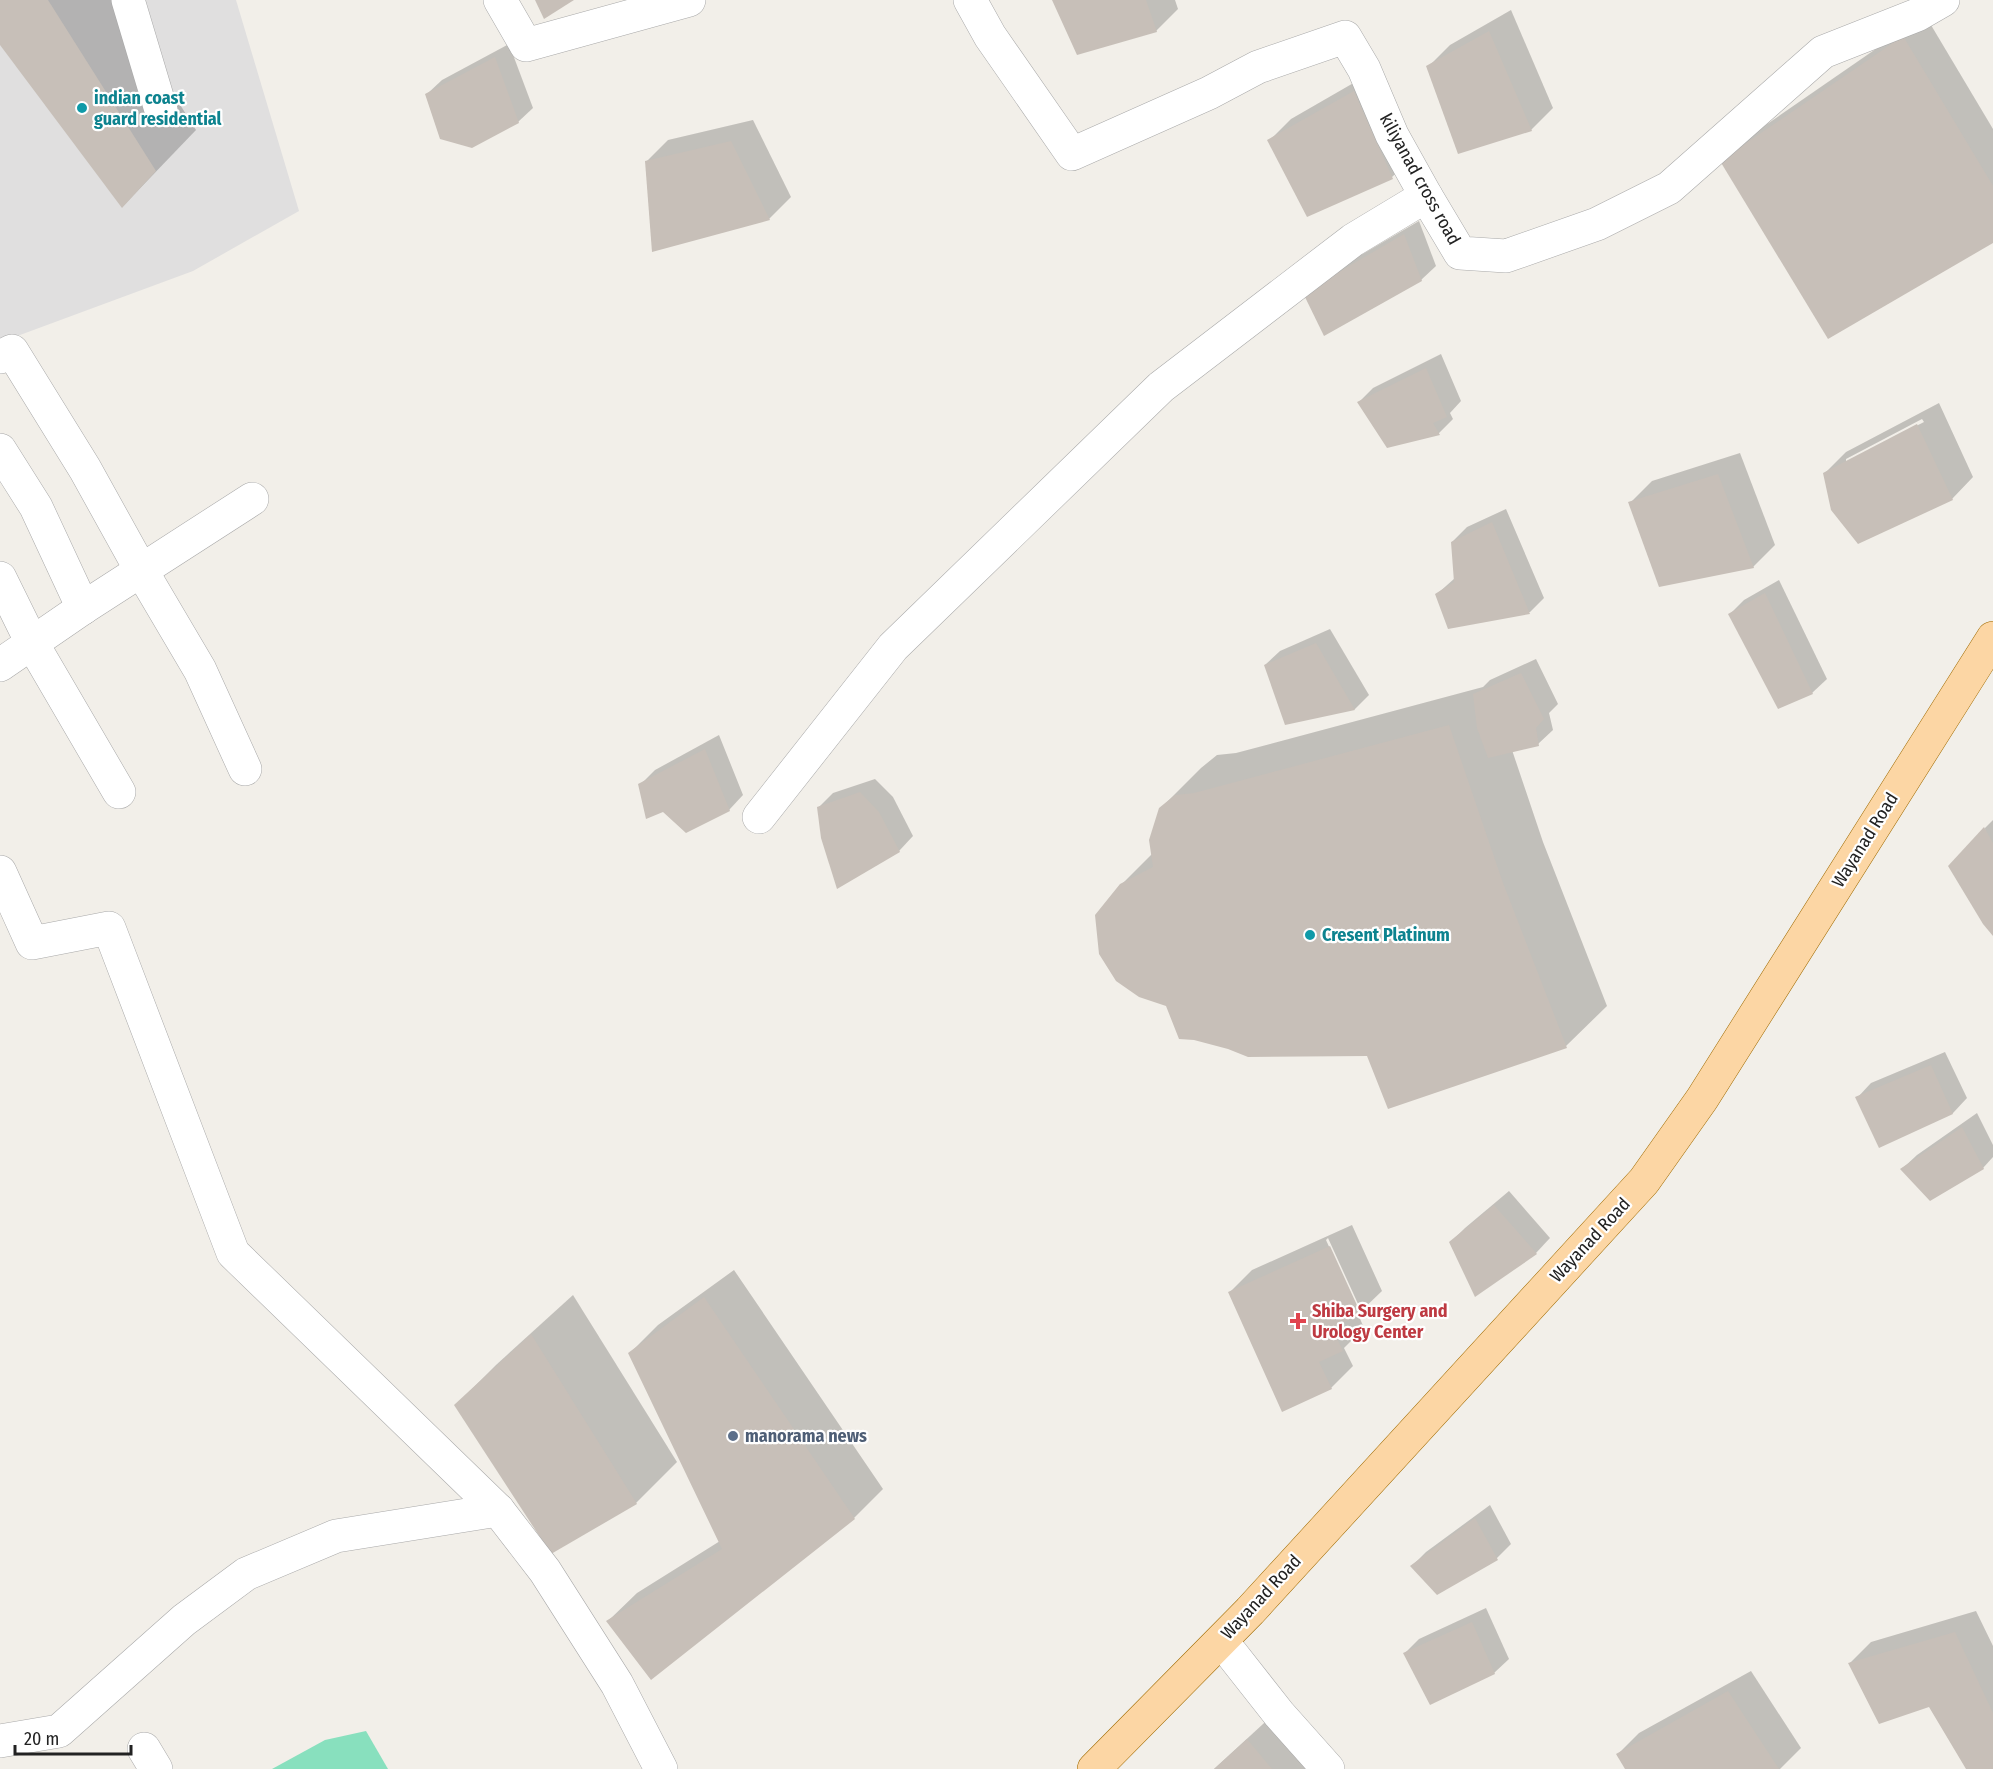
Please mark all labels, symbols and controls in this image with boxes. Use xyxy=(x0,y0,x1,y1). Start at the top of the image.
place label: indian coast guard residential xyxy=(94,87,222,130)
marker: indian coast guard residential xyxy=(75,101,89,115)
street label: kiliyanad cross road xyxy=(1375,109,1465,249)
street label: Wayanad Road xyxy=(1827,789,1903,891)
place label: Cresent Platinum xyxy=(1322,924,1450,946)
marker: Cresent Platinum xyxy=(1303,928,1317,942)
street label: Wayanad Road xyxy=(1545,1193,1635,1287)
place label: Shiba Surgery and Urology Center xyxy=(1312,1300,1448,1343)
marker: Shiba Surgery and Urology Center xyxy=(1289,1312,1307,1330)
place label: manorama news xyxy=(745,1425,867,1447)
marker: manorama news xyxy=(726,1429,740,1443)
street label: Wayanad Road xyxy=(1216,1550,1306,1644)
scale bar xyxy=(15,1718,130,1756)
text: 20 m xyxy=(24,1728,59,1750)

